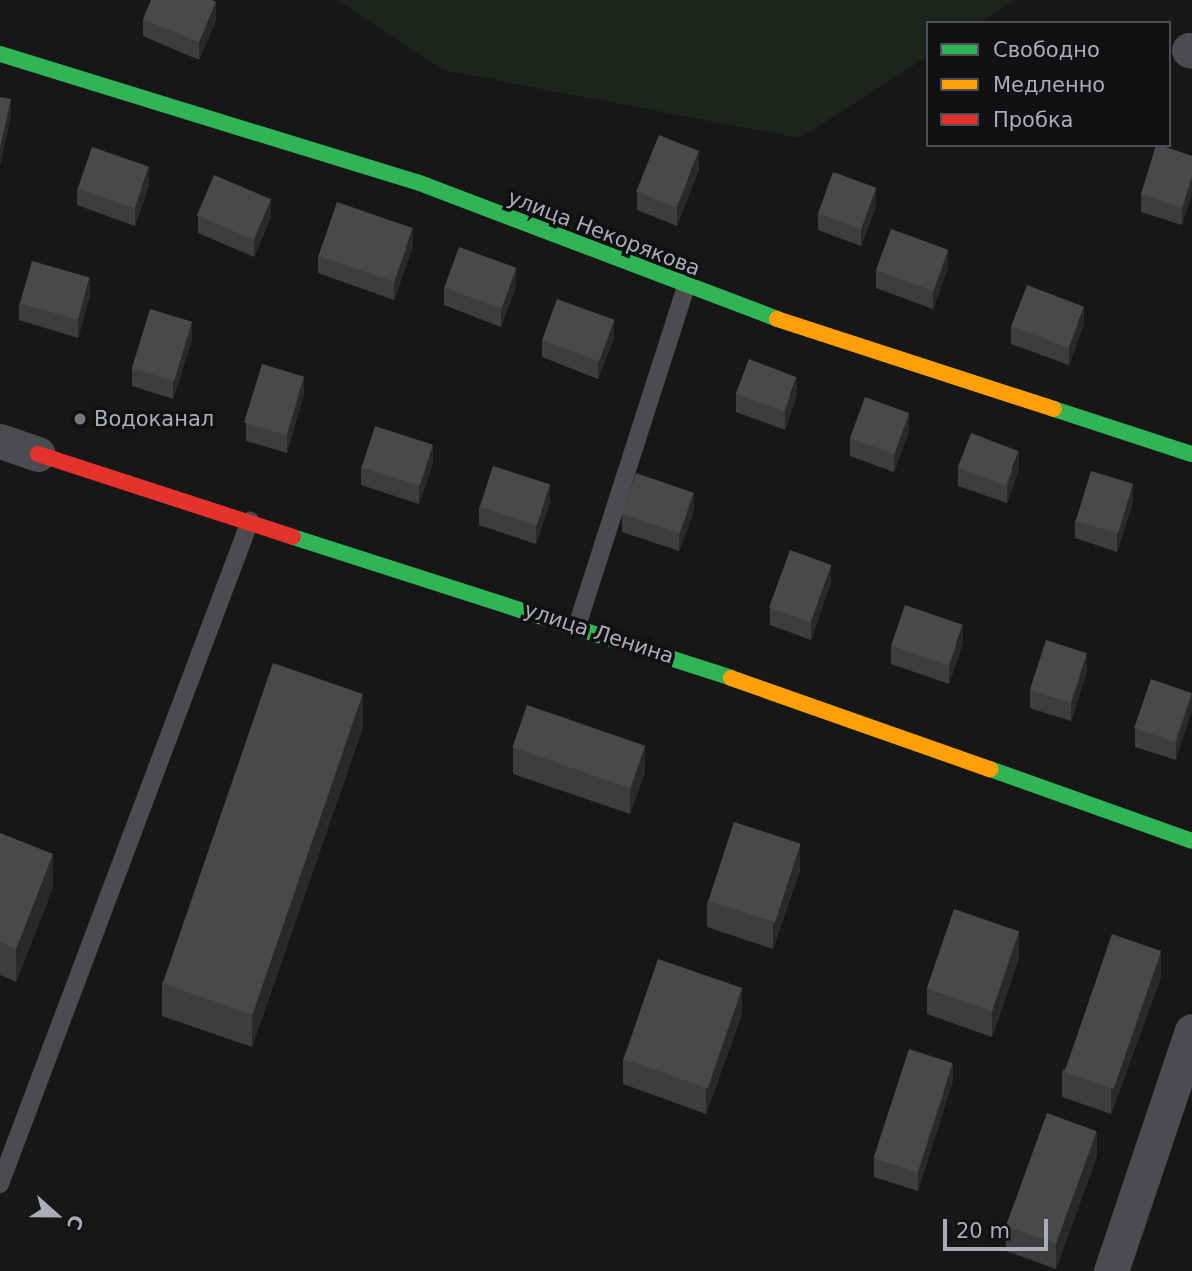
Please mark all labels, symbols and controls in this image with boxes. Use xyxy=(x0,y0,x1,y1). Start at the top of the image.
legend xyxy=(926,21,1171,147)
text: Свободно xyxy=(993,38,1100,62)
text: Медленно xyxy=(993,73,1105,97)
text: Пробка xyxy=(993,108,1073,132)
street label: улица Некорякова xyxy=(504,185,704,281)
place label: Водоканал xyxy=(94,406,214,432)
marker: Водоканал xyxy=(72,411,88,427)
street label: улица Ленина xyxy=(521,597,677,669)
north arrow xyxy=(21,1180,91,1250)
scale bar xyxy=(947,1204,1052,1248)
text: С xyxy=(63,1212,88,1233)
text: 20 m xyxy=(956,1219,1010,1243)

